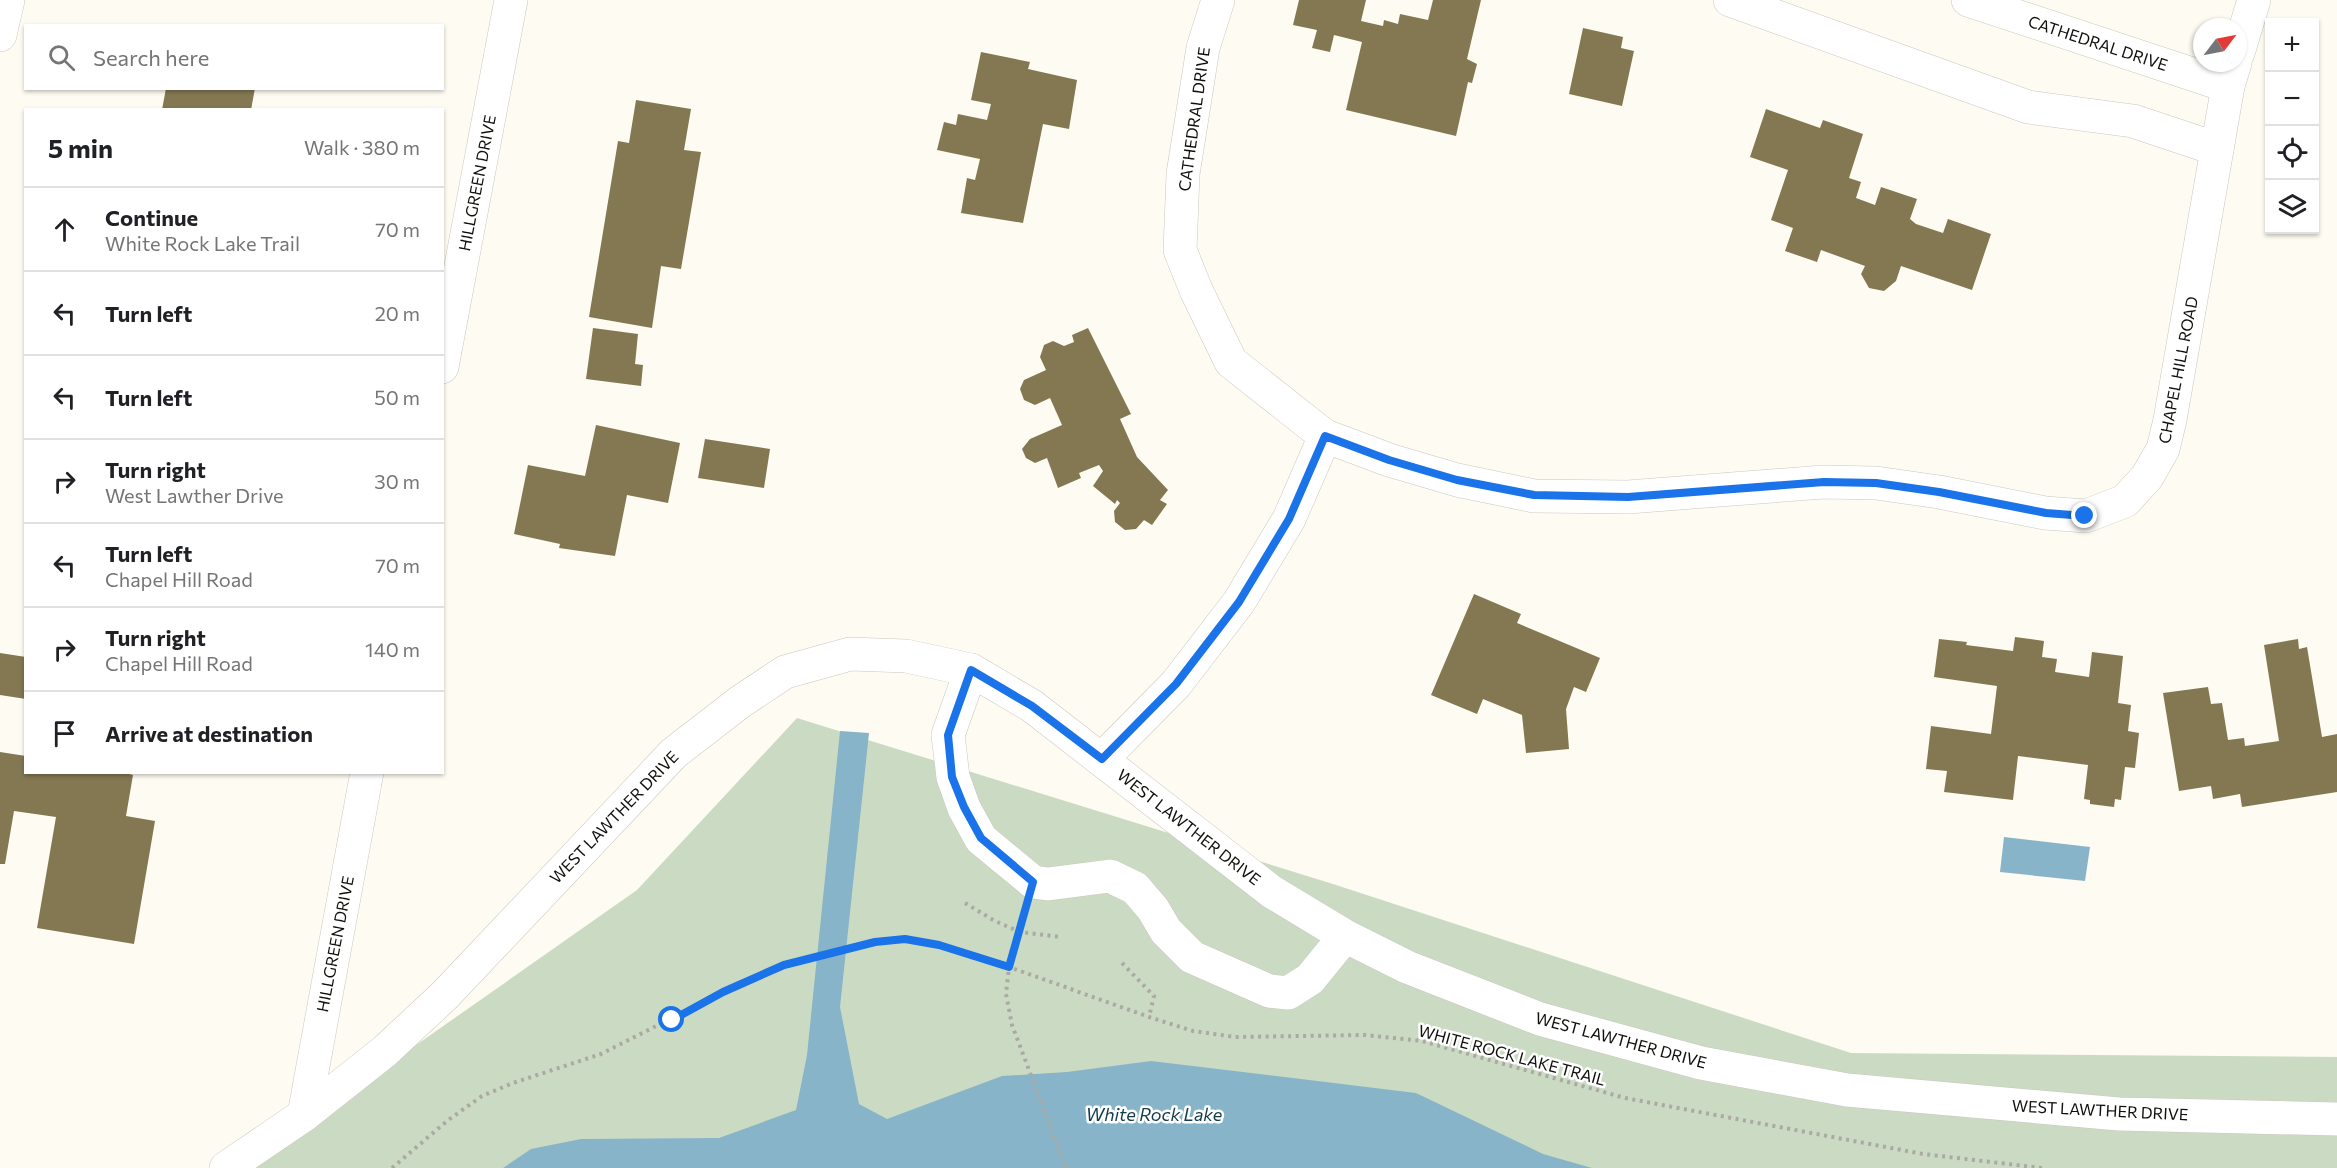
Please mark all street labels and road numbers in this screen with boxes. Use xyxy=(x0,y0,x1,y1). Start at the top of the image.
street label: CATHEDRAL DRIVE xyxy=(2026,11,2170,74)
street label: CATHEDRAL DRIVE xyxy=(1174,46,1213,192)
street label: HILLGREEN DRIVE xyxy=(454,113,499,253)
street label: CHAPEL HILL ROAD xyxy=(2154,295,2201,445)
street label: WEST LAWTHER DRIVE xyxy=(545,747,682,887)
street label: WEST LAWTHER DRIVE xyxy=(1114,765,1265,888)
street label: HILLGREEN DRIVE xyxy=(312,874,357,1014)
street label: WEST LAWTHER DRIVE xyxy=(1533,1007,1709,1072)
street label: WHITE ROCK LAKE TRAIL xyxy=(1416,1020,1608,1089)
street label: WEST LAWTHER DRIVE xyxy=(2011,1095,2189,1124)

